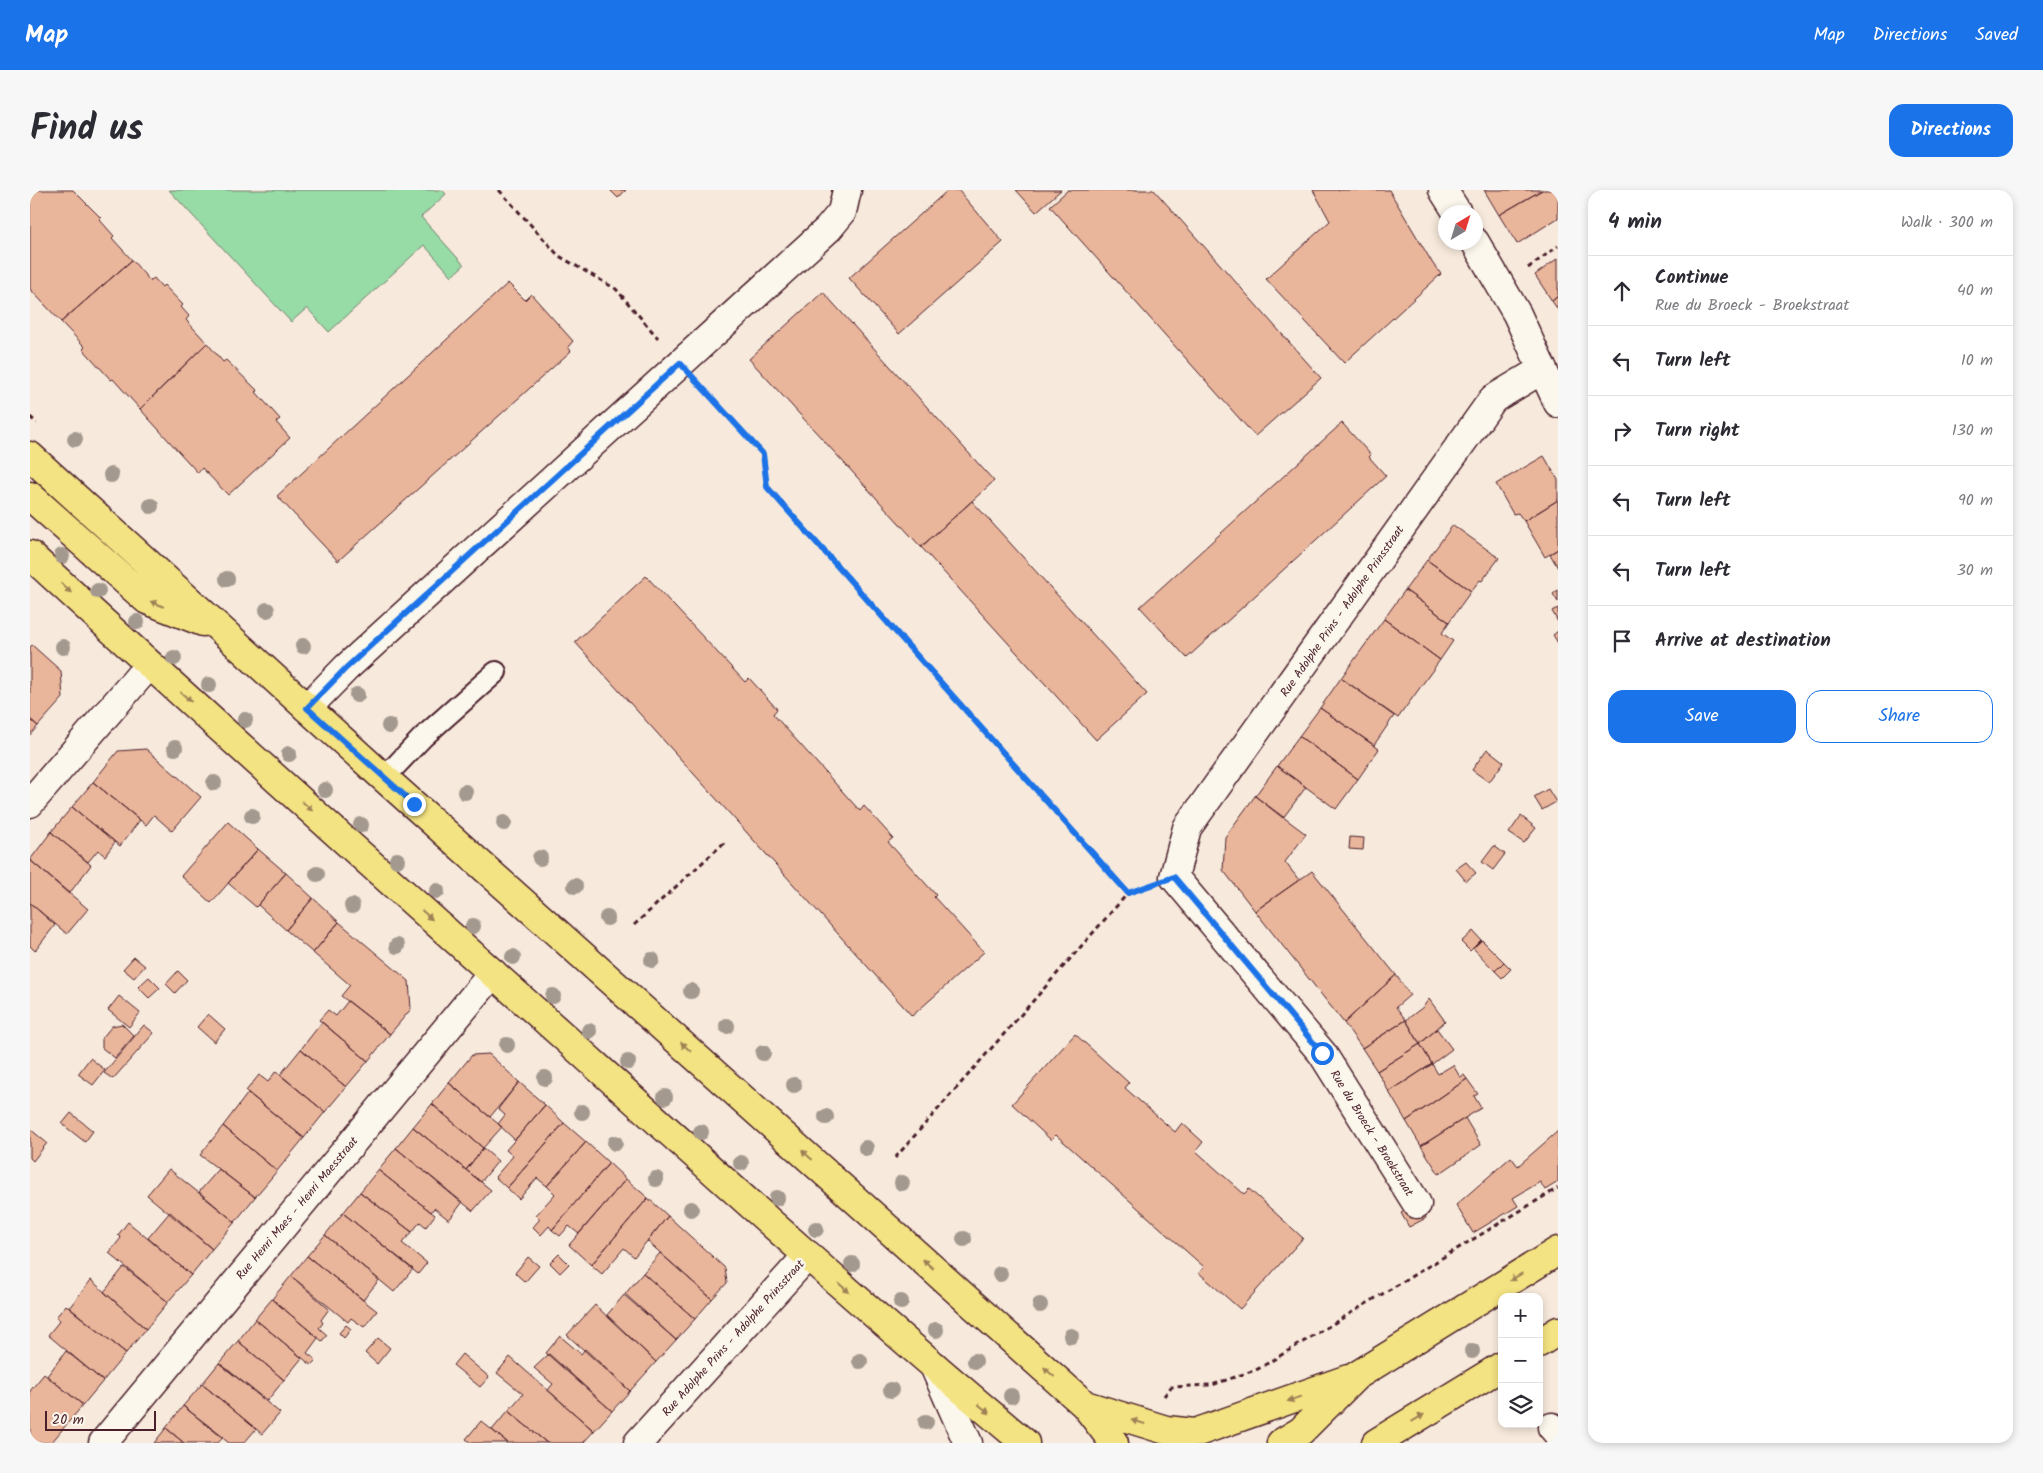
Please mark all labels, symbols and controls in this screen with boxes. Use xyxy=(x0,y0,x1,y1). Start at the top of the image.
text: Map xyxy=(25,16,68,55)
text: Map xyxy=(1813,21,1845,50)
text: Directions xyxy=(1873,21,1947,50)
text: Saved xyxy=(1975,21,2018,50)
text: Find us xyxy=(30,102,143,158)
button: Directions xyxy=(1889,104,2013,157)
north arrow xyxy=(1438,205,1483,250)
text: 4 min xyxy=(1608,206,1662,239)
text: Walk · 300 m xyxy=(1901,210,1993,235)
text: Continue xyxy=(1655,263,1728,293)
icon: ahead xyxy=(1608,277,1636,305)
text: 40 m xyxy=(1957,278,1993,303)
text: Rue du Broeck - Broekstraat xyxy=(1655,293,1849,318)
text: Turn left xyxy=(1655,346,1730,376)
icon: left xyxy=(1608,347,1636,375)
text: 10 m xyxy=(1961,348,1993,373)
text: Turn right xyxy=(1655,416,1740,446)
icon: right xyxy=(1608,417,1636,445)
text: 130 m xyxy=(1952,418,1993,443)
text: Turn left xyxy=(1655,486,1730,516)
icon: left xyxy=(1608,487,1636,515)
text: 90 m xyxy=(1958,488,1993,513)
street label: Rue Adolphe Prins - Adolphe Prinsstraat xyxy=(1276,521,1409,701)
text: Turn left xyxy=(1655,556,1730,586)
icon: left xyxy=(1608,557,1636,585)
text: 30 m xyxy=(1957,558,1993,583)
one-way arrow xyxy=(59,582,71,594)
one-way arrow xyxy=(149,600,164,608)
text: Arrive at destination xyxy=(1655,626,1831,656)
icon: arrive xyxy=(1608,627,1636,655)
button: Save xyxy=(1608,690,1796,743)
button: Share xyxy=(1806,690,1993,743)
one-way arrow xyxy=(179,692,192,703)
route end xyxy=(403,793,426,816)
one-way arrow xyxy=(300,800,312,812)
one-way arrow xyxy=(421,909,434,920)
one-way arrow xyxy=(680,1041,692,1053)
route start xyxy=(1311,1042,1334,1065)
street label: Rue du Broeck - Broekstraat xyxy=(1325,1066,1418,1200)
street label: Rue Henri Maes - Henri Maesstraat xyxy=(232,1132,363,1284)
one-way arrow xyxy=(801,1149,813,1161)
street label: Rue Adolphe Prins - Adolphe Prinsstraat xyxy=(658,1255,809,1421)
one-way arrow xyxy=(921,1258,934,1269)
one-way arrow xyxy=(1510,1272,1523,1281)
one-way arrow xyxy=(838,1282,851,1293)
map controls xyxy=(1498,1293,1543,1428)
button: + xyxy=(1498,1293,1543,1338)
button: − xyxy=(1498,1338,1543,1383)
one-way arrow xyxy=(1043,1366,1055,1378)
button: layers xyxy=(1498,1383,1543,1428)
one-way arrow xyxy=(1286,1395,1301,1403)
one-way arrow xyxy=(978,1403,990,1415)
scale bar xyxy=(45,1408,156,1431)
text: 20 m xyxy=(52,1409,84,1431)
one-way arrow xyxy=(1411,1413,1425,1422)
one-way arrow xyxy=(1131,1418,1146,1426)

